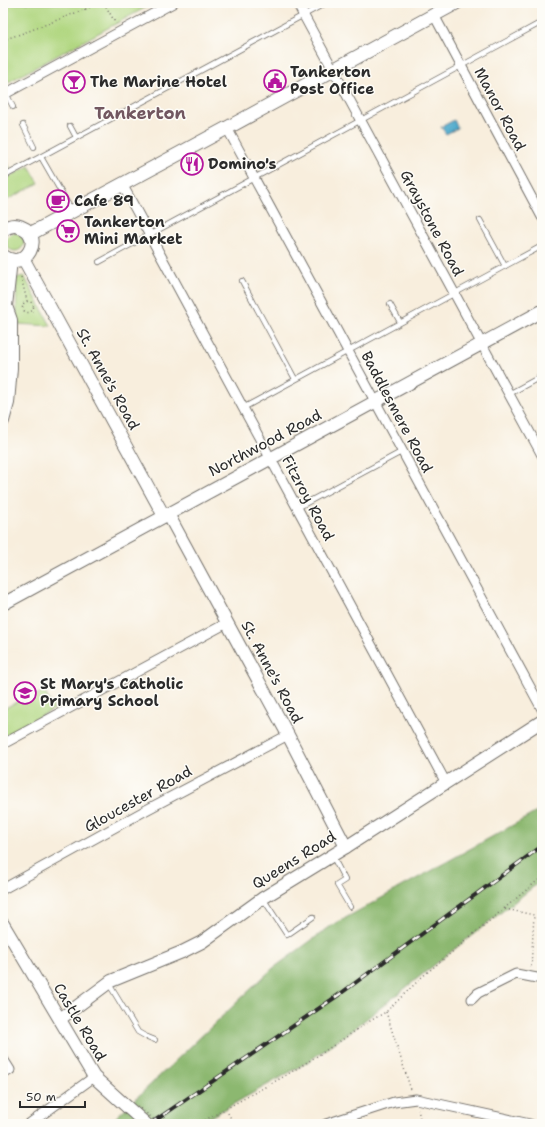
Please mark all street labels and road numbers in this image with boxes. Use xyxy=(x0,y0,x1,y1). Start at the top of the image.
street label: Manor Road xyxy=(470,64,531,155)
street label: Graystone Road xyxy=(396,166,469,280)
street label: St. Anne's Road xyxy=(72,325,144,434)
street label: Baddlesmere Road xyxy=(356,348,438,477)
street label: Northwood Road xyxy=(205,404,326,481)
street label: Fitzroy Road xyxy=(277,452,339,545)
street label: St. Anne's Road xyxy=(237,617,308,727)
street label: Gloucester Road xyxy=(81,761,196,837)
street label: Queens Road xyxy=(248,826,340,894)
street label: Castle Road xyxy=(49,979,111,1065)

